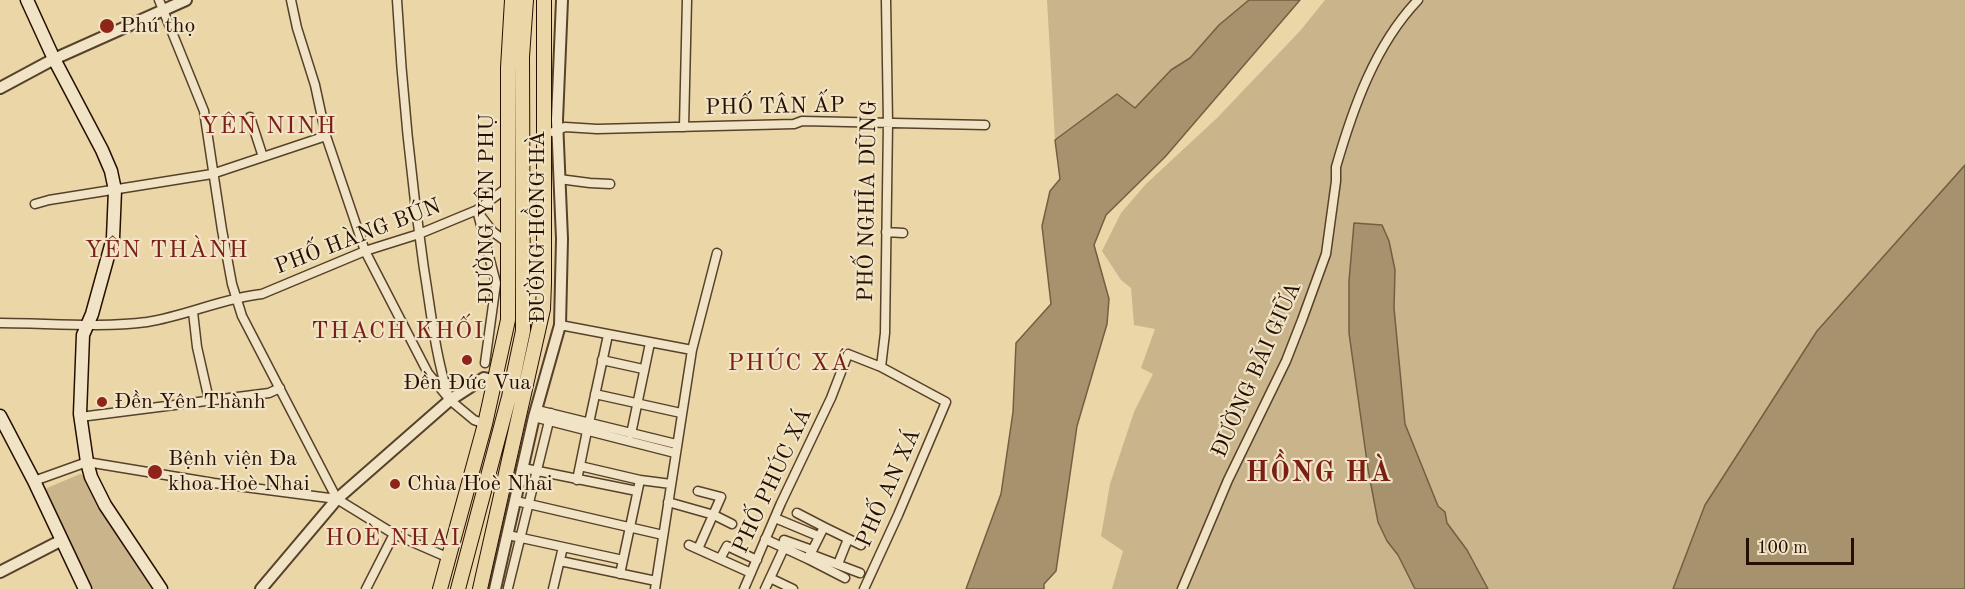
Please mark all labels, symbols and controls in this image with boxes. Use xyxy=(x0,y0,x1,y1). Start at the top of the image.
place label: Phú thọ xyxy=(120,13,195,39)
marker: Phú thọ xyxy=(98,17,116,35)
street label: PHỐ TÂN ẤP xyxy=(705,93,845,121)
street label: PHỐ NGHĨA DŨNG xyxy=(853,100,883,302)
district label: YÊN NINH xyxy=(201,113,337,141)
street label: ĐƯỜNG YÊN PHỤ xyxy=(474,114,500,304)
street label: ĐƯỜNG HỒNG HÀ xyxy=(525,131,551,323)
street label: PHỐ HÀNG BÚN xyxy=(271,193,445,281)
district label: YÊN THÀNH xyxy=(85,237,249,265)
street label: ĐƯỜNG BÃI GIỮA xyxy=(1206,278,1308,462)
district label: THẠCH KHỐI xyxy=(311,318,485,346)
district label: PHÚC XÁ xyxy=(728,350,850,378)
marker: Đền Đức Vua xyxy=(460,353,474,367)
place label: Đền Đức Vua xyxy=(403,370,531,396)
place label: Đền Yên Thành xyxy=(114,389,266,415)
marker: Đền Yên Thành xyxy=(95,395,109,409)
street label: PHỐ PHÚC XÁ xyxy=(728,404,818,558)
street label: PHỐ AN XÁ xyxy=(851,425,927,551)
place label: Bệnh viện Đa khoa Hoè Nhai xyxy=(168,446,310,498)
district label: HỒNG HÀ xyxy=(1245,457,1393,491)
marker: Bệnh viện Đa khoa Hoè Nhai xyxy=(146,463,164,481)
place label: Chùa Hoè Nhai xyxy=(407,471,553,497)
marker: Chùa Hoè Nhai xyxy=(388,477,402,491)
district label: HOÈ NHAI xyxy=(325,525,461,553)
scale bar xyxy=(1749,526,1857,564)
text: 100 m xyxy=(1757,539,1808,557)

